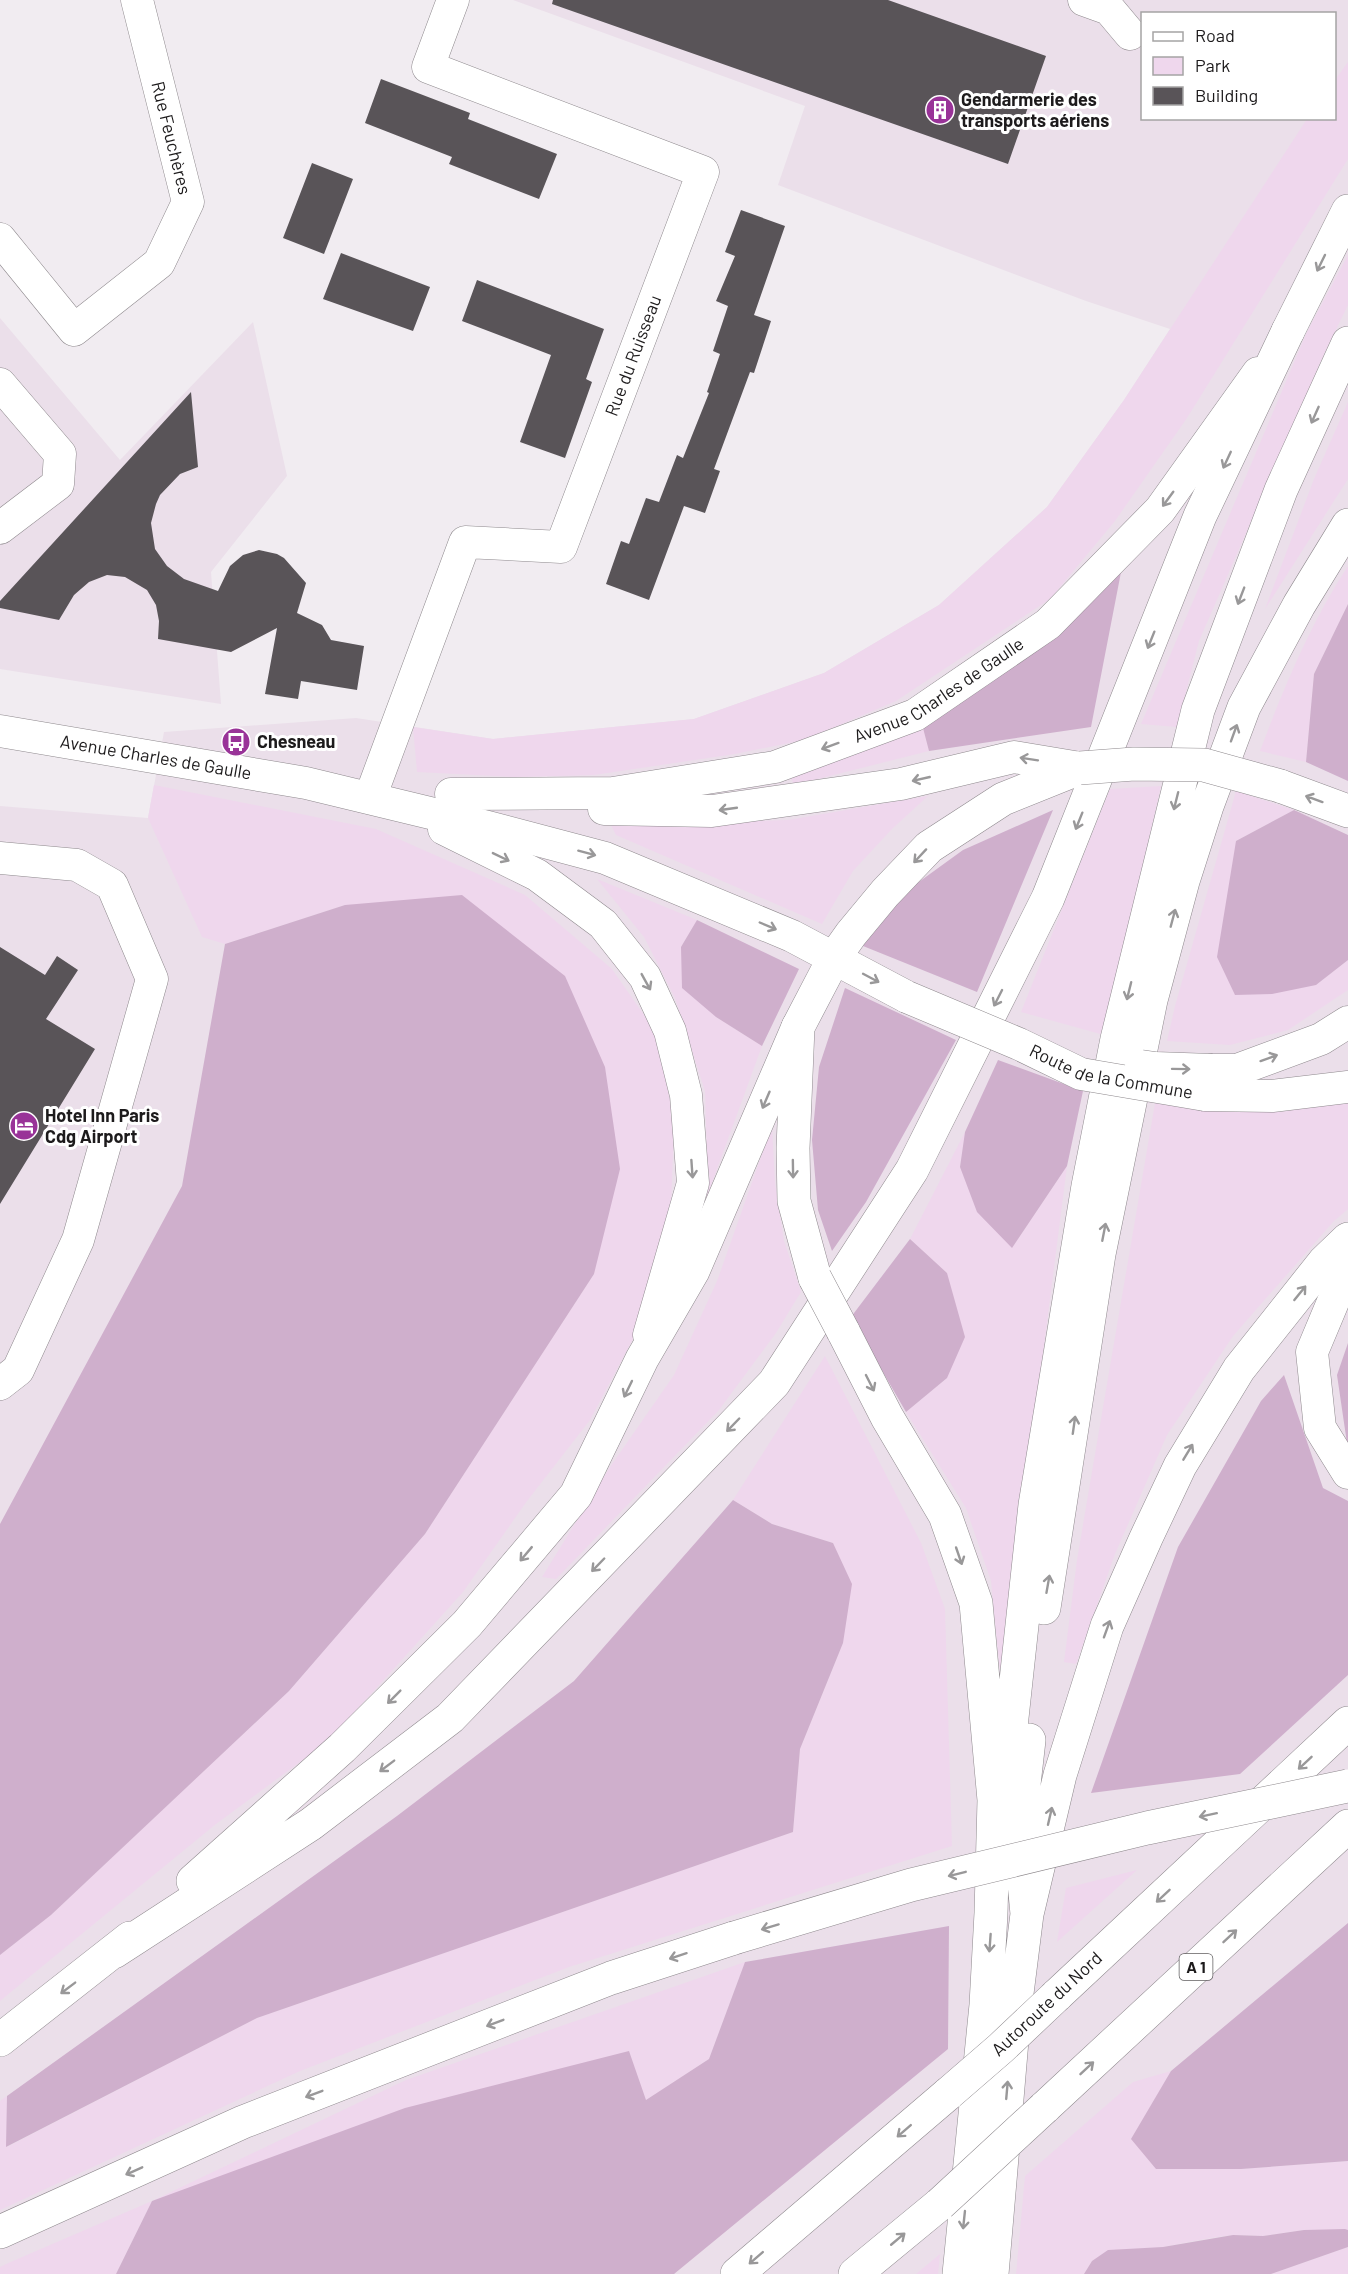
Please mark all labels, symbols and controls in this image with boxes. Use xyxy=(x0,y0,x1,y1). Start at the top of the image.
legend xyxy=(1141,12,1336,120)
text: Road xyxy=(1195,24,1235,46)
text: Park xyxy=(1195,54,1230,76)
street label: Rue Feuchères xyxy=(147,79,197,197)
text: Building xyxy=(1195,84,1258,106)
place label: Gendarmerie des transports aériens xyxy=(961,88,1109,131)
building icon: Gendarmerie des transports aériens xyxy=(924,94,956,126)
one-way arrow xyxy=(1315,254,1327,272)
street label: Rue du Ruisseau xyxy=(600,292,665,419)
one-way arrow xyxy=(1309,406,1320,424)
one-way arrow xyxy=(1220,451,1232,469)
one-way arrow xyxy=(1162,490,1175,506)
one-way arrow xyxy=(1235,586,1246,605)
one-way arrow xyxy=(1145,630,1156,648)
street label: Avenue Charles de Gaulle xyxy=(850,632,1028,747)
one-way arrow xyxy=(1229,725,1240,743)
bus stop icon: Chesneau xyxy=(220,726,252,758)
street label: Avenue Charles de Gaulle xyxy=(59,729,253,784)
place label: Chesneau xyxy=(257,730,335,752)
one-way arrow xyxy=(821,742,840,753)
one-way arrow xyxy=(1019,754,1039,765)
one-way arrow xyxy=(911,774,931,785)
one-way arrow xyxy=(1169,791,1181,810)
one-way arrow xyxy=(1305,792,1324,803)
one-way arrow xyxy=(719,803,738,814)
one-way arrow xyxy=(1073,811,1084,830)
one-way arrow xyxy=(577,848,596,859)
one-way arrow xyxy=(913,848,928,863)
one-way arrow xyxy=(491,852,509,864)
one-way arrow xyxy=(1168,909,1179,928)
one-way arrow xyxy=(758,921,776,932)
one-way arrow xyxy=(640,973,652,990)
one-way arrow xyxy=(861,973,879,984)
one-way arrow xyxy=(1123,981,1135,1000)
one-way arrow xyxy=(992,989,1004,1007)
street label: Route de la Commune xyxy=(1026,1039,1195,1103)
one-way arrow xyxy=(1259,1052,1277,1063)
one-way arrow xyxy=(1170,1063,1190,1075)
one-way arrow xyxy=(760,1090,771,1109)
place label: Hotel Inn Paris Cdg Airport xyxy=(45,1104,159,1147)
hotel icon: Hotel Inn Paris Cdg Airport xyxy=(8,1110,40,1142)
one-way arrow xyxy=(687,1159,698,1179)
one-way arrow xyxy=(788,1159,799,1179)
one-way arrow xyxy=(1099,1222,1110,1242)
one-way arrow xyxy=(1293,1285,1306,1301)
one-way arrow xyxy=(865,1374,876,1392)
one-way arrow xyxy=(621,1379,633,1397)
one-way arrow xyxy=(1069,1415,1080,1435)
one-way arrow xyxy=(727,1417,741,1432)
one-way arrow xyxy=(1183,1444,1195,1461)
one-way arrow xyxy=(519,1546,533,1561)
one-way arrow xyxy=(955,1546,966,1565)
one-way arrow xyxy=(590,1558,605,1573)
one-way arrow xyxy=(1043,1575,1054,1595)
one-way arrow xyxy=(1102,1620,1113,1639)
one-way arrow xyxy=(386,1689,401,1704)
one-way arrow xyxy=(1298,1756,1313,1770)
one-way arrow xyxy=(380,1760,396,1772)
one-way arrow xyxy=(1045,1807,1057,1826)
one-way arrow xyxy=(1199,1810,1218,1822)
one-way arrow xyxy=(948,1868,967,1880)
one-way arrow xyxy=(1155,1889,1170,1903)
one-way arrow xyxy=(761,1922,780,1933)
one-way arrow xyxy=(1222,1929,1237,1943)
one-way arrow xyxy=(984,1932,995,1952)
street label: Autoroute du Nord xyxy=(986,1946,1106,2060)
one-way arrow xyxy=(669,1951,688,1962)
road number: A 1 xyxy=(1180,1954,1212,1980)
one-way arrow xyxy=(60,1981,76,1994)
one-way arrow xyxy=(486,2018,505,2029)
one-way arrow xyxy=(1080,2061,1095,2075)
one-way arrow xyxy=(1002,2081,1013,2101)
one-way arrow xyxy=(305,2090,323,2101)
one-way arrow xyxy=(897,2124,912,2138)
one-way arrow xyxy=(126,2166,144,2178)
one-way arrow xyxy=(958,2210,969,2230)
one-way arrow xyxy=(890,2232,905,2246)
one-way arrow xyxy=(748,2251,764,2264)

